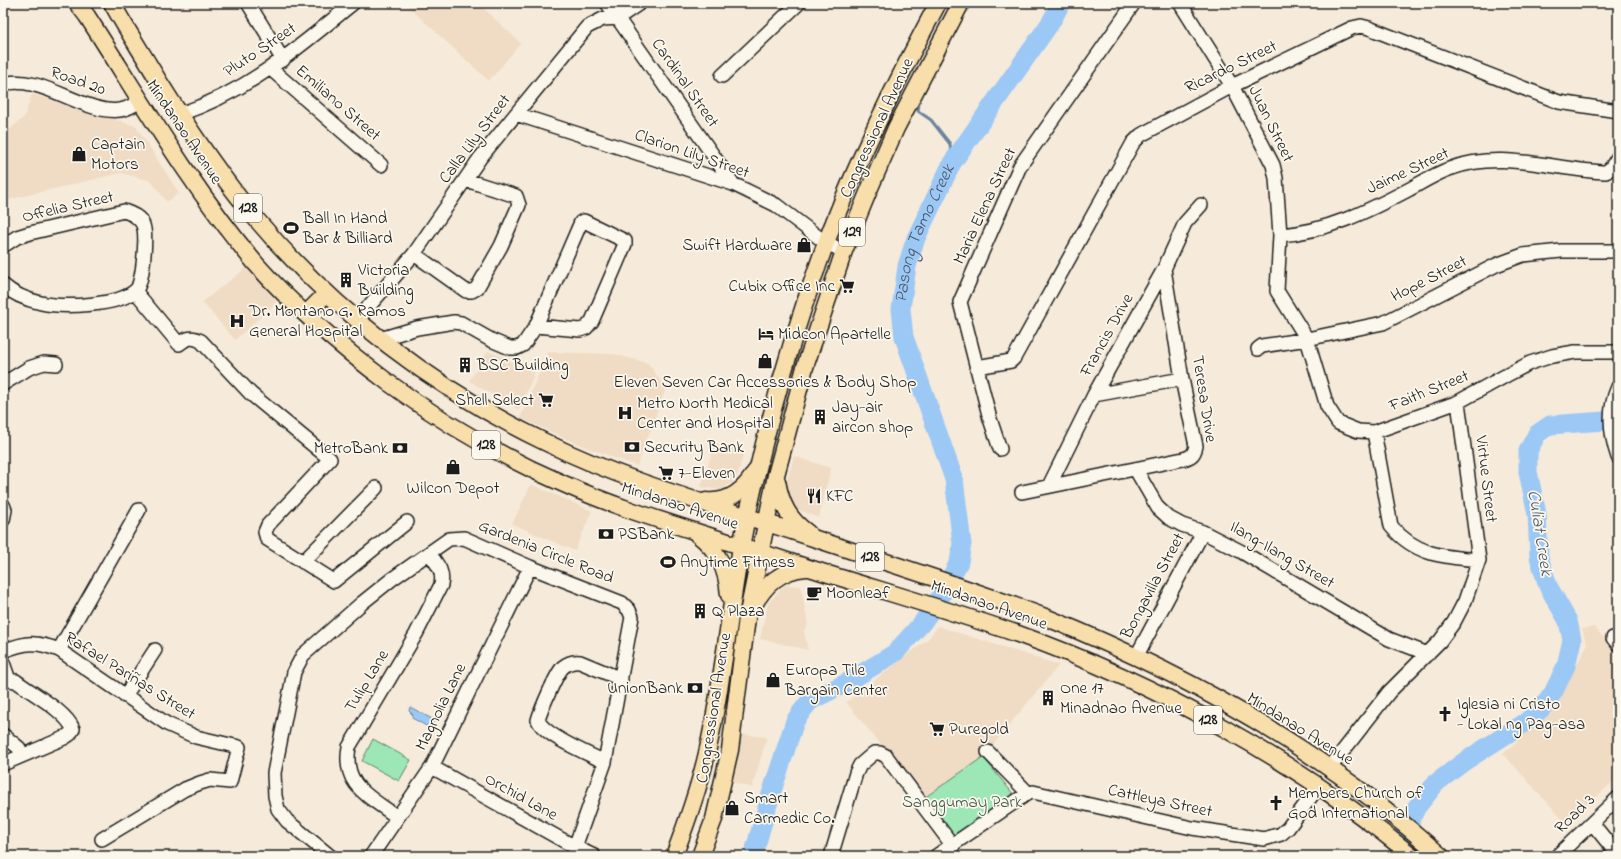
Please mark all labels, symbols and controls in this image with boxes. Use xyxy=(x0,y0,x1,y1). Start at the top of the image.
street label: Pluto Street xyxy=(219,16,302,84)
street label: Cardinal Street xyxy=(645,33,725,133)
street label: Ricardo Street xyxy=(1181,34,1282,100)
street label: Congressional Avenue xyxy=(834,54,922,203)
street label: Emiliano Street xyxy=(290,59,386,147)
street label: Road 20 xyxy=(47,60,109,102)
street label: Mindanao Avenue xyxy=(140,74,229,190)
street label: Juan Street xyxy=(1242,81,1300,167)
street label: Calla Lily Street xyxy=(433,89,518,190)
street label: Clarion Lily Street xyxy=(631,123,753,186)
place label: Captain Motors xyxy=(91,132,145,177)
street label: Jaime Street xyxy=(1363,141,1454,201)
street label: Maria Elena Street xyxy=(947,143,1023,269)
shop icon: Captain Motors xyxy=(70,145,88,163)
water label: Pasong Tamo Creek xyxy=(889,159,963,305)
street label: Offelia Street xyxy=(20,184,116,230)
road number: 128 xyxy=(234,194,262,222)
place label: Ball In Hand Bar & Billiard xyxy=(302,206,393,251)
road number: 129 xyxy=(839,218,865,246)
sports icon: Ball In Hand Bar & Billiard xyxy=(282,219,300,237)
place label: Swift Hardware xyxy=(683,233,792,258)
shop icon: Swift Hardware xyxy=(795,236,813,254)
street label: Hope Street xyxy=(1386,249,1472,309)
place label: Victoria Building xyxy=(357,258,414,305)
building icon: Victoria Building xyxy=(337,271,355,289)
place label: Cubix Office Inc xyxy=(729,274,835,299)
supermarket icon: Cubix Office Inc xyxy=(838,277,856,295)
street label: Francis Drive xyxy=(1073,289,1140,382)
place label: Dr. Montano G. Ramos General Hospital xyxy=(248,299,406,344)
hospital icon: Dr. Montano G. Ramos General Hospital xyxy=(228,312,246,330)
place label: Midcon Apartelle xyxy=(778,322,891,347)
hotel icon: Midcon Apartelle xyxy=(757,325,775,343)
shop icon: Eleven Seven Car Accessories & Body Shop xyxy=(756,352,774,370)
place label: BSC Building xyxy=(476,353,569,380)
street label: Teresa Drive xyxy=(1185,354,1223,445)
building icon: BSC Building xyxy=(456,356,474,374)
street label: Faith Street xyxy=(1384,364,1473,419)
place label: Eleven Seven Car Accessories & Body Shop xyxy=(614,370,916,396)
place label: Shell Select xyxy=(455,388,534,413)
supermarket icon: Shell Select xyxy=(537,391,555,409)
place label: Metro North Medical Center and Hospital xyxy=(637,391,774,436)
place label: Jay-air aircon shop xyxy=(832,395,913,440)
hospital icon: Metro North Medical Center and Hospital xyxy=(616,404,634,422)
building icon: Jay-air aircon shop xyxy=(811,408,829,426)
road number: 128 xyxy=(472,431,500,459)
street label: Virtue Street xyxy=(1468,433,1504,524)
place label: Security Bank xyxy=(644,435,744,461)
place label: MetroBank xyxy=(314,436,389,461)
bank icon: Security Bank xyxy=(623,438,641,456)
bank icon: MetroBank xyxy=(391,439,409,457)
shop icon: Wilcon Depot xyxy=(444,458,462,476)
place label: 7-Eleven xyxy=(678,461,735,486)
supermarket icon: 7-Eleven xyxy=(657,464,675,482)
street label: Mindanao Avenue xyxy=(618,475,742,537)
place label: Wilcon Depot xyxy=(407,476,500,501)
place label: KFC xyxy=(826,484,853,509)
restaurant icon: KFC xyxy=(805,487,823,505)
water label: Culiat Creek xyxy=(1519,488,1559,579)
street label: Gardenia Circle Road xyxy=(475,513,618,591)
street label: Ilang-Ilang Street xyxy=(1224,515,1339,597)
place label: PSBank xyxy=(618,522,675,547)
bank icon: PSBank xyxy=(597,525,615,543)
street label: Bongavilla Street xyxy=(1114,528,1193,645)
road number: 128 xyxy=(856,543,884,571)
place label: Anytime Fitness xyxy=(680,550,795,576)
sports icon: Anytime Fitness xyxy=(659,553,677,571)
street label: Mindanao Avenue xyxy=(927,573,1051,637)
place label: Moonleaf xyxy=(826,581,890,606)
cafe icon: Moonleaf xyxy=(805,584,823,602)
place label: Q Plaza xyxy=(712,599,764,624)
building icon: Q Plaza xyxy=(691,602,709,620)
street label: Rafael Pariñas Street xyxy=(60,626,200,726)
street label: Congressional Avenue xyxy=(690,631,740,785)
street label: Tulip Lane xyxy=(338,645,396,717)
place label: Europa Tile Bargain Center xyxy=(784,658,888,705)
street label: Magnolia Lane xyxy=(409,659,475,756)
shop icon: Europa Tile Bargain Center xyxy=(764,671,782,689)
place label: UnionBank xyxy=(607,676,684,701)
place label: One 17 Minadnao Avenue xyxy=(1060,676,1182,721)
bank icon: UnionBank xyxy=(686,679,704,697)
street label: Mindanao Avenue xyxy=(1242,686,1359,772)
building icon: One 17 Minadnao Avenue xyxy=(1039,689,1057,707)
place label: Iglesia ni Cristo - Lokal ng Pag-asa xyxy=(1457,692,1585,739)
church icon: Iglesia ni Cristo - Lokal ng Pag-asa xyxy=(1436,705,1454,723)
road number: 128 xyxy=(1194,706,1222,734)
place label: Puregold xyxy=(949,717,1009,744)
supermarket icon: Puregold xyxy=(928,720,946,738)
street label: Orchid Lane xyxy=(480,767,563,828)
street label: Cattleya Street xyxy=(1105,778,1215,825)
place label: Members Church of God International xyxy=(1288,781,1423,826)
place label: Smart Carmedic Co. xyxy=(744,786,835,831)
street label: Road 3 xyxy=(1549,788,1601,840)
park label: Sanggumay Park xyxy=(902,790,1023,817)
church icon: Members Church of God International xyxy=(1267,794,1285,812)
shop icon: Smart Carmedic Co. xyxy=(723,799,741,817)

